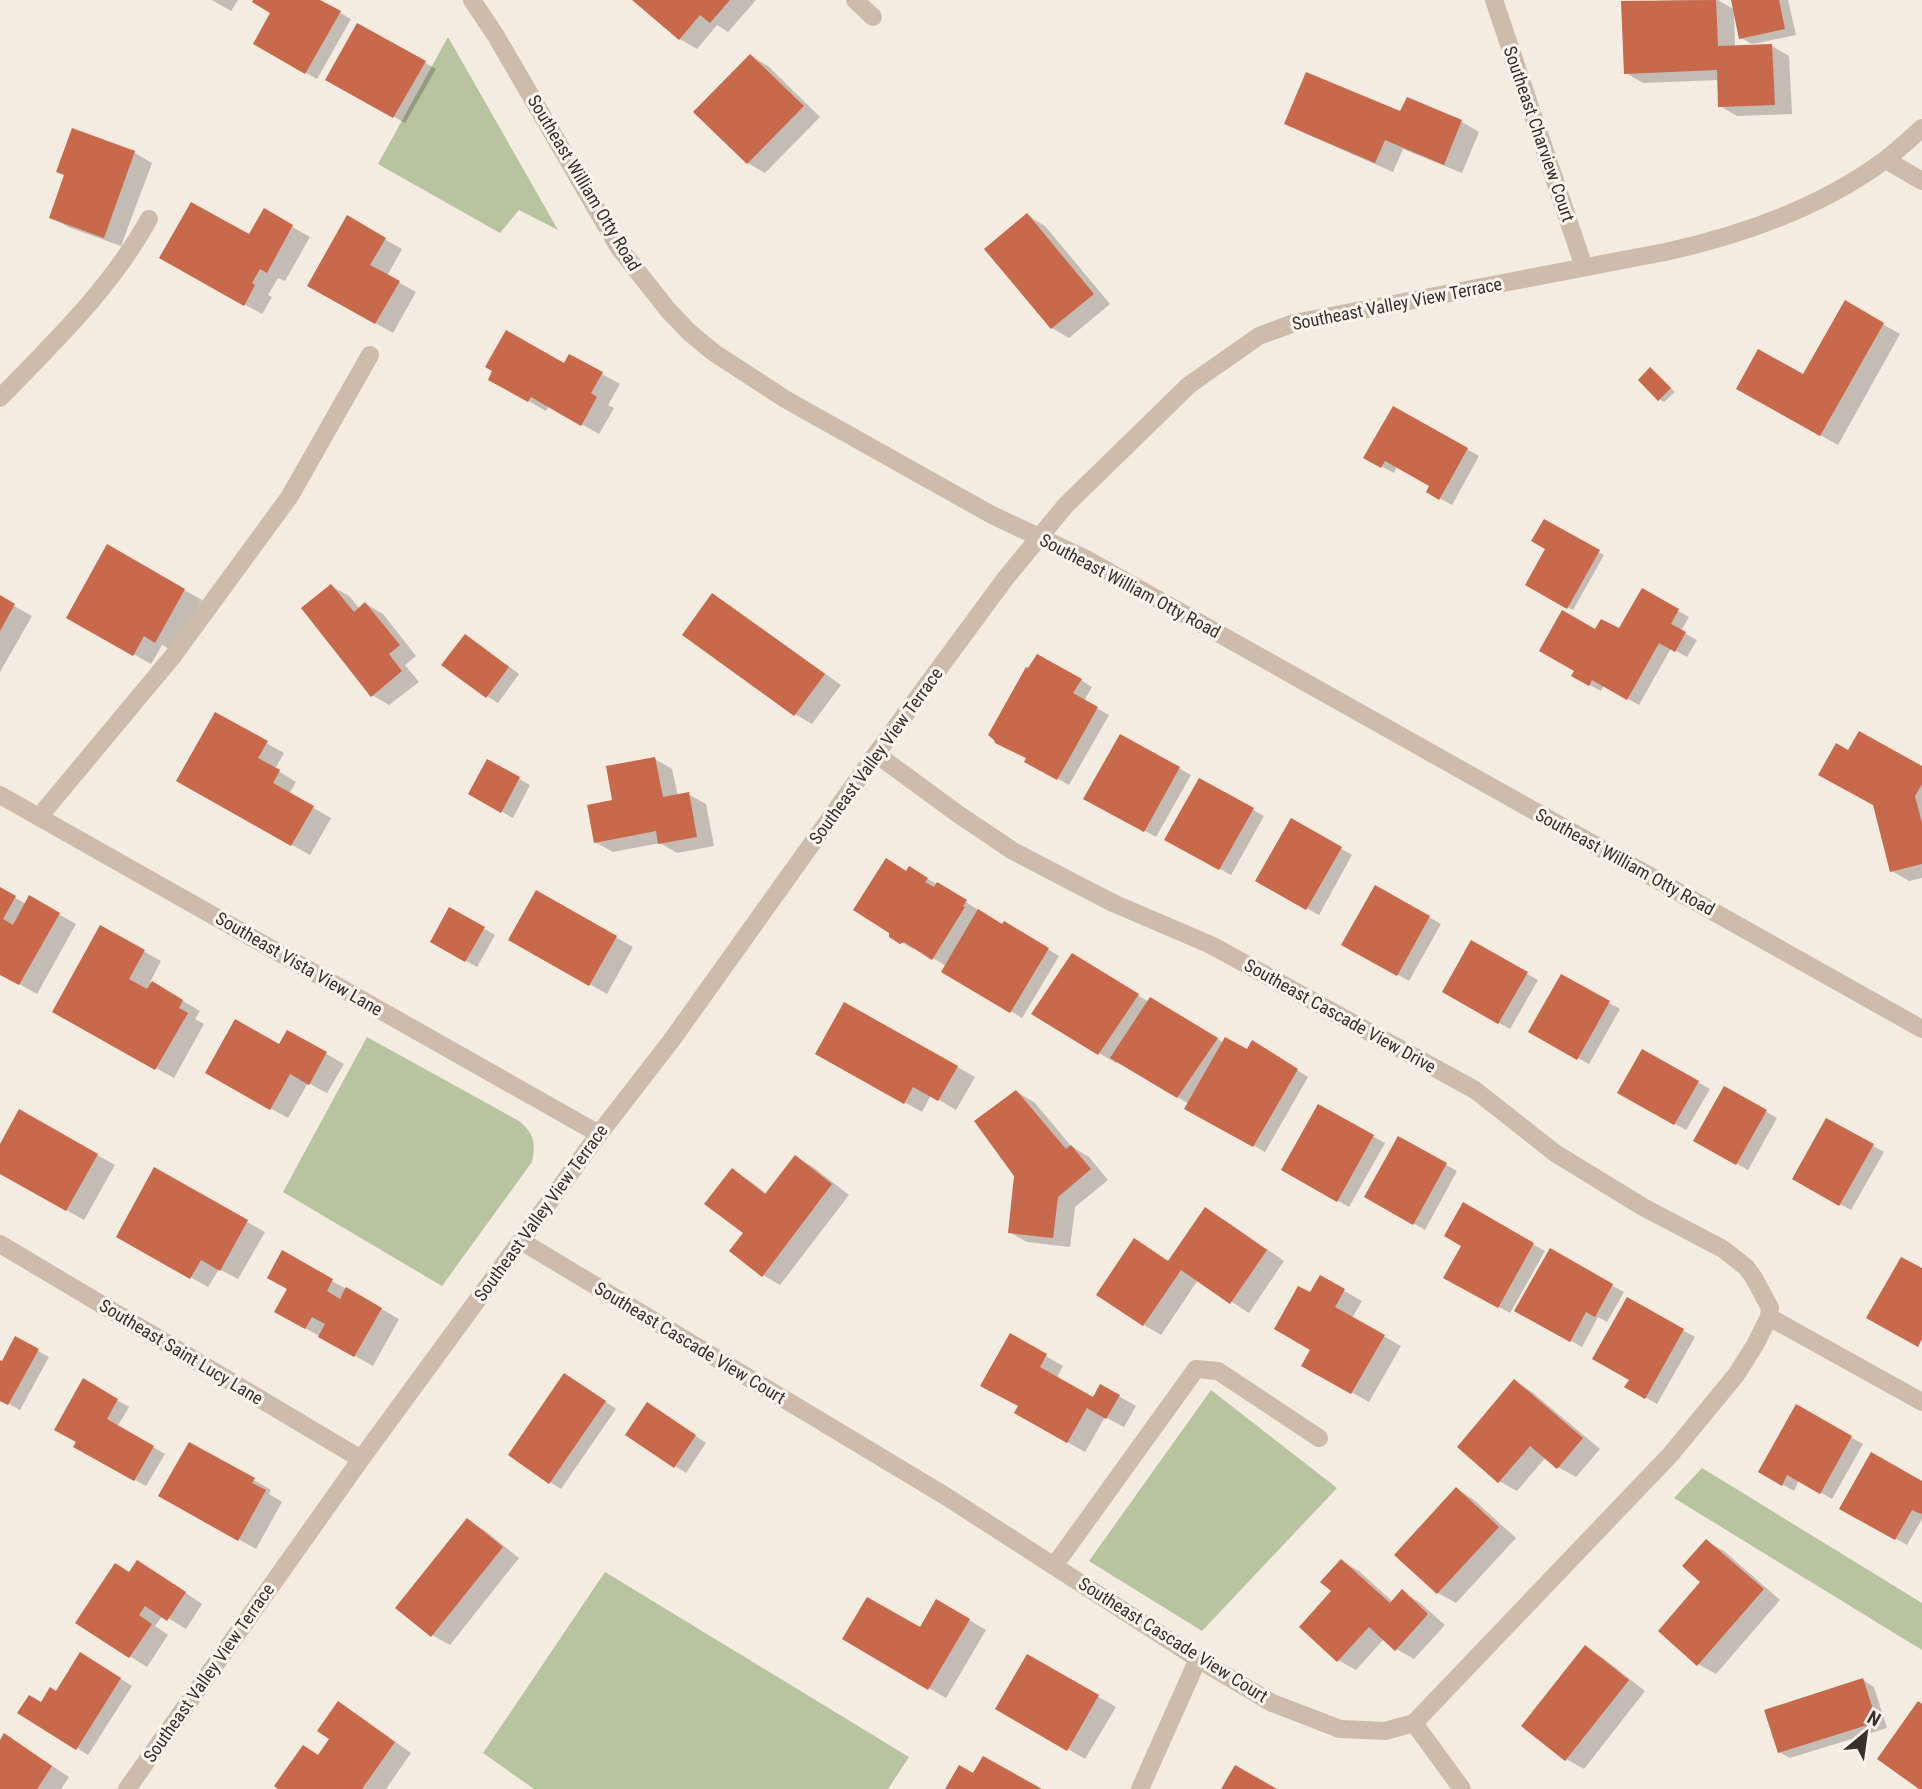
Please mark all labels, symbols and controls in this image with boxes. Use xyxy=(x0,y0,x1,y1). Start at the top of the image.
street label: Southeast Charview Court xyxy=(1500,43,1579,224)
street label: Southeast William Otty Road xyxy=(524,91,645,275)
street label: Southeast Valley View Terrace xyxy=(1290,273,1504,334)
street label: Southeast William Otty Road xyxy=(1036,529,1224,642)
street label: Southeast Valley View Terrace xyxy=(804,663,947,848)
street label: Southeast William Otty Road xyxy=(1532,804,1718,920)
street label: Southeast Vista View Lane xyxy=(212,907,386,1020)
street label: Southeast Cascade View Drive xyxy=(1241,954,1440,1077)
street label: Southeast Valley View Terrace xyxy=(469,1120,612,1305)
street label: Southeast Cascade View Court xyxy=(591,1277,790,1408)
street label: Southeast Saint Lucy Lane xyxy=(96,1294,267,1409)
street label: Southeast Cascade View Court xyxy=(1075,1573,1272,1706)
street label: Southeast Valley View Terrace xyxy=(139,1579,278,1766)
north arrow xyxy=(1831,1698,1901,1768)
text: N xyxy=(1863,1706,1885,1731)

